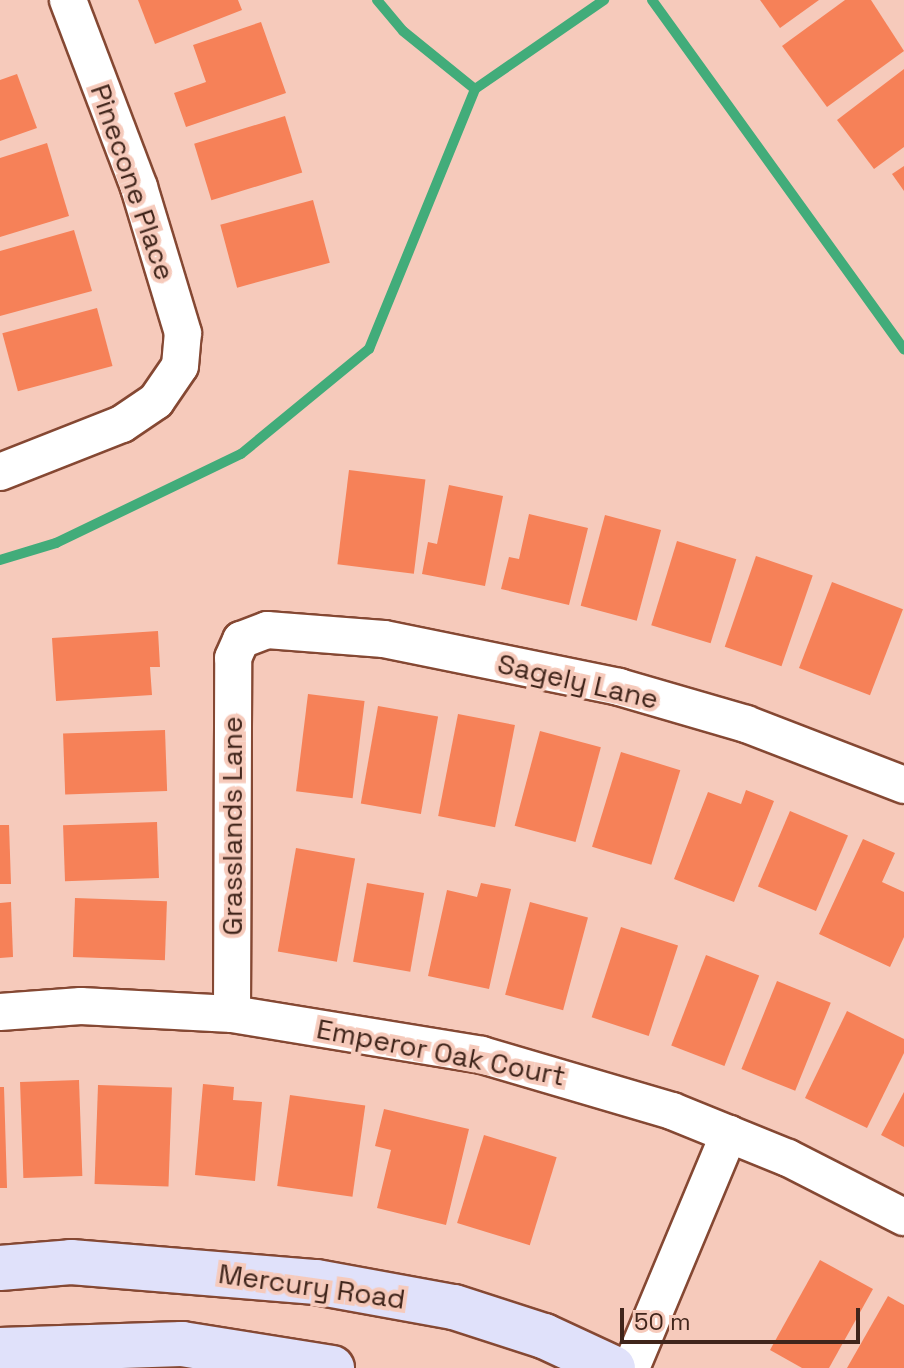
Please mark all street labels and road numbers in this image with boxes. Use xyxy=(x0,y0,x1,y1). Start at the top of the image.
street label: Pinecone Place xyxy=(84,80,182,284)
street label: Sagely Lane xyxy=(494,646,662,716)
street label: Grasslands Lane xyxy=(215,716,249,936)
street label: Emperor Oak Court xyxy=(314,1011,568,1093)
street label: Mercury Road xyxy=(216,1256,408,1316)

